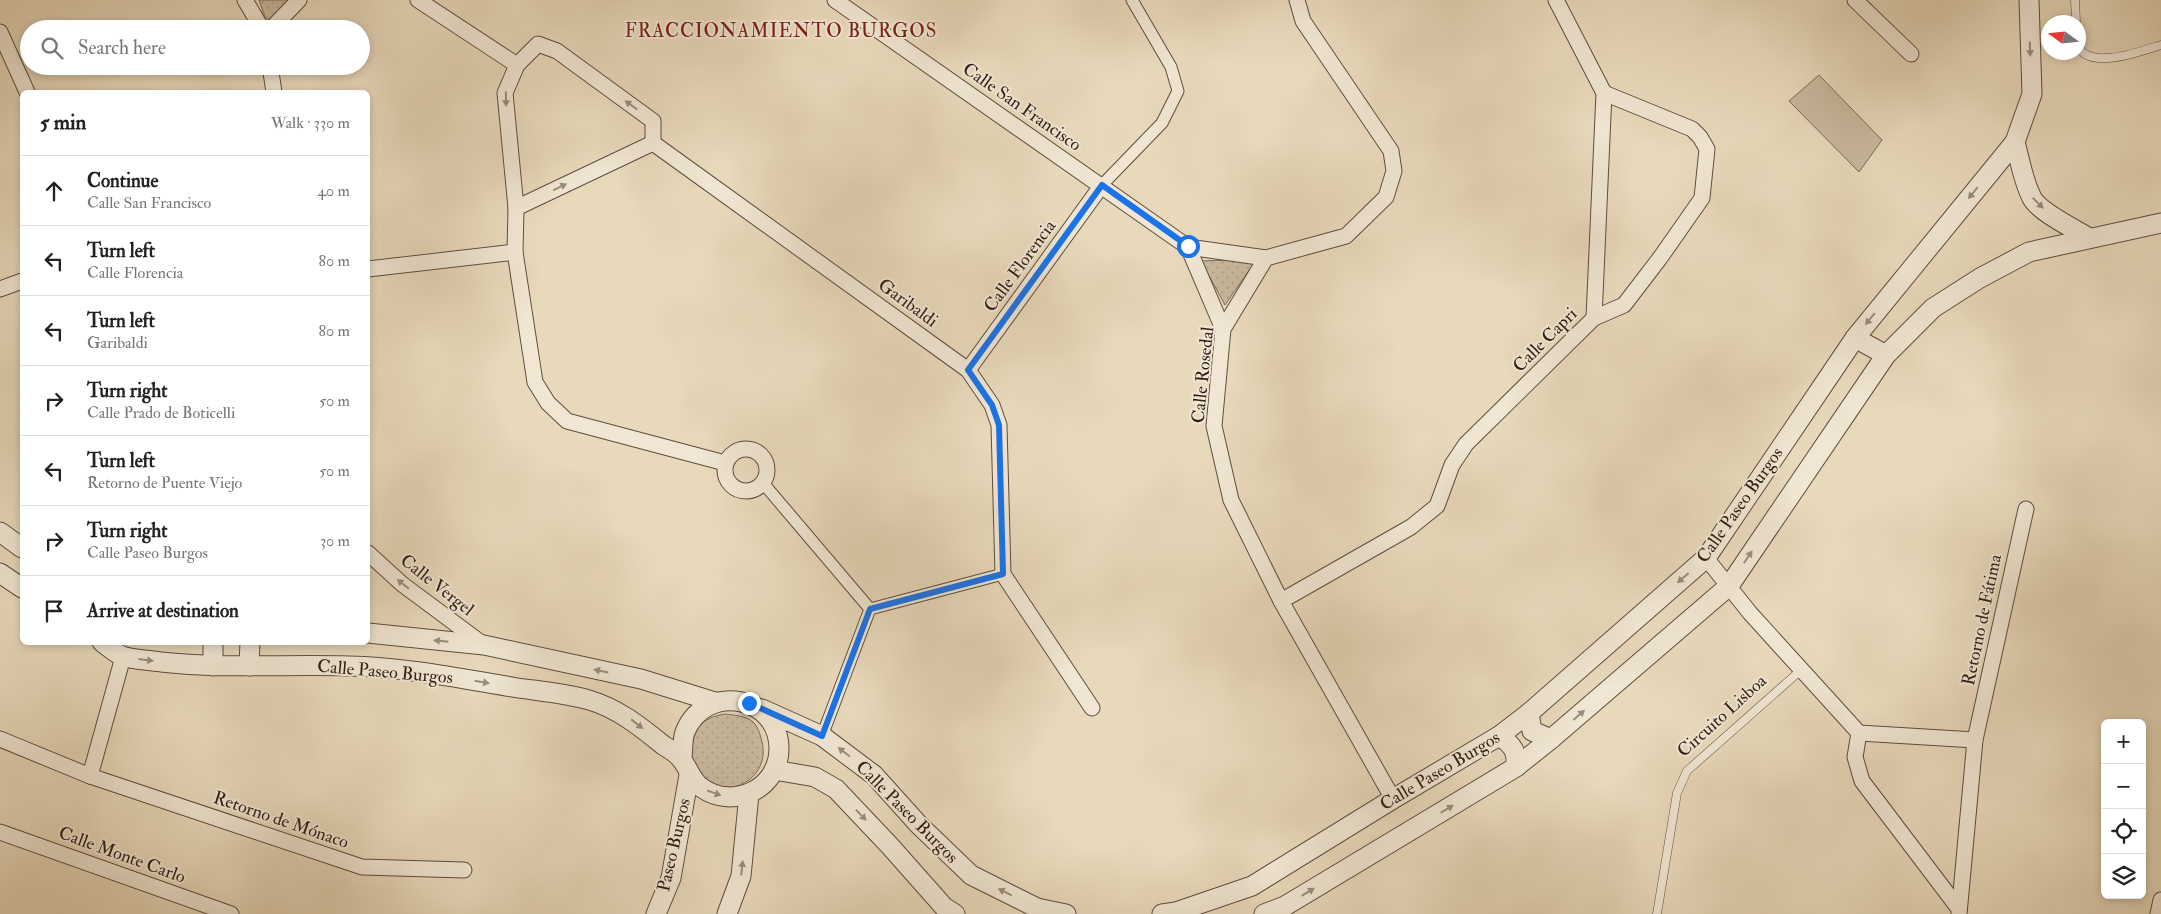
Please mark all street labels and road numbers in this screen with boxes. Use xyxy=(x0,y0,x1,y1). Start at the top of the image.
street label: Calle San Francisco xyxy=(958,58,1086,157)
street label: Calle Florencia xyxy=(979,215,1061,317)
street label: Garibaldi xyxy=(874,274,943,333)
street label: Calle Capri xyxy=(1508,303,1582,377)
street label: Calle Rosedal xyxy=(1186,325,1220,424)
street label: Calle Paseo Burgos xyxy=(1692,443,1788,567)
street label: Calle Vergel xyxy=(395,549,479,621)
street label: Retorno de Fátima xyxy=(1957,552,2007,688)
street label: Calle Paseo Burgos xyxy=(316,655,454,689)
street label: Circuito Lisboa xyxy=(1672,669,1772,762)
street label: Calle Paseo Burgos xyxy=(1376,726,1504,816)
street label: Calle Paseo Burgos xyxy=(851,756,963,868)
street label: Retorno de Mónaco xyxy=(210,786,352,854)
street label: Paseo Burgos xyxy=(652,796,696,894)
street label: Calle Monte Carlo xyxy=(55,821,189,889)

